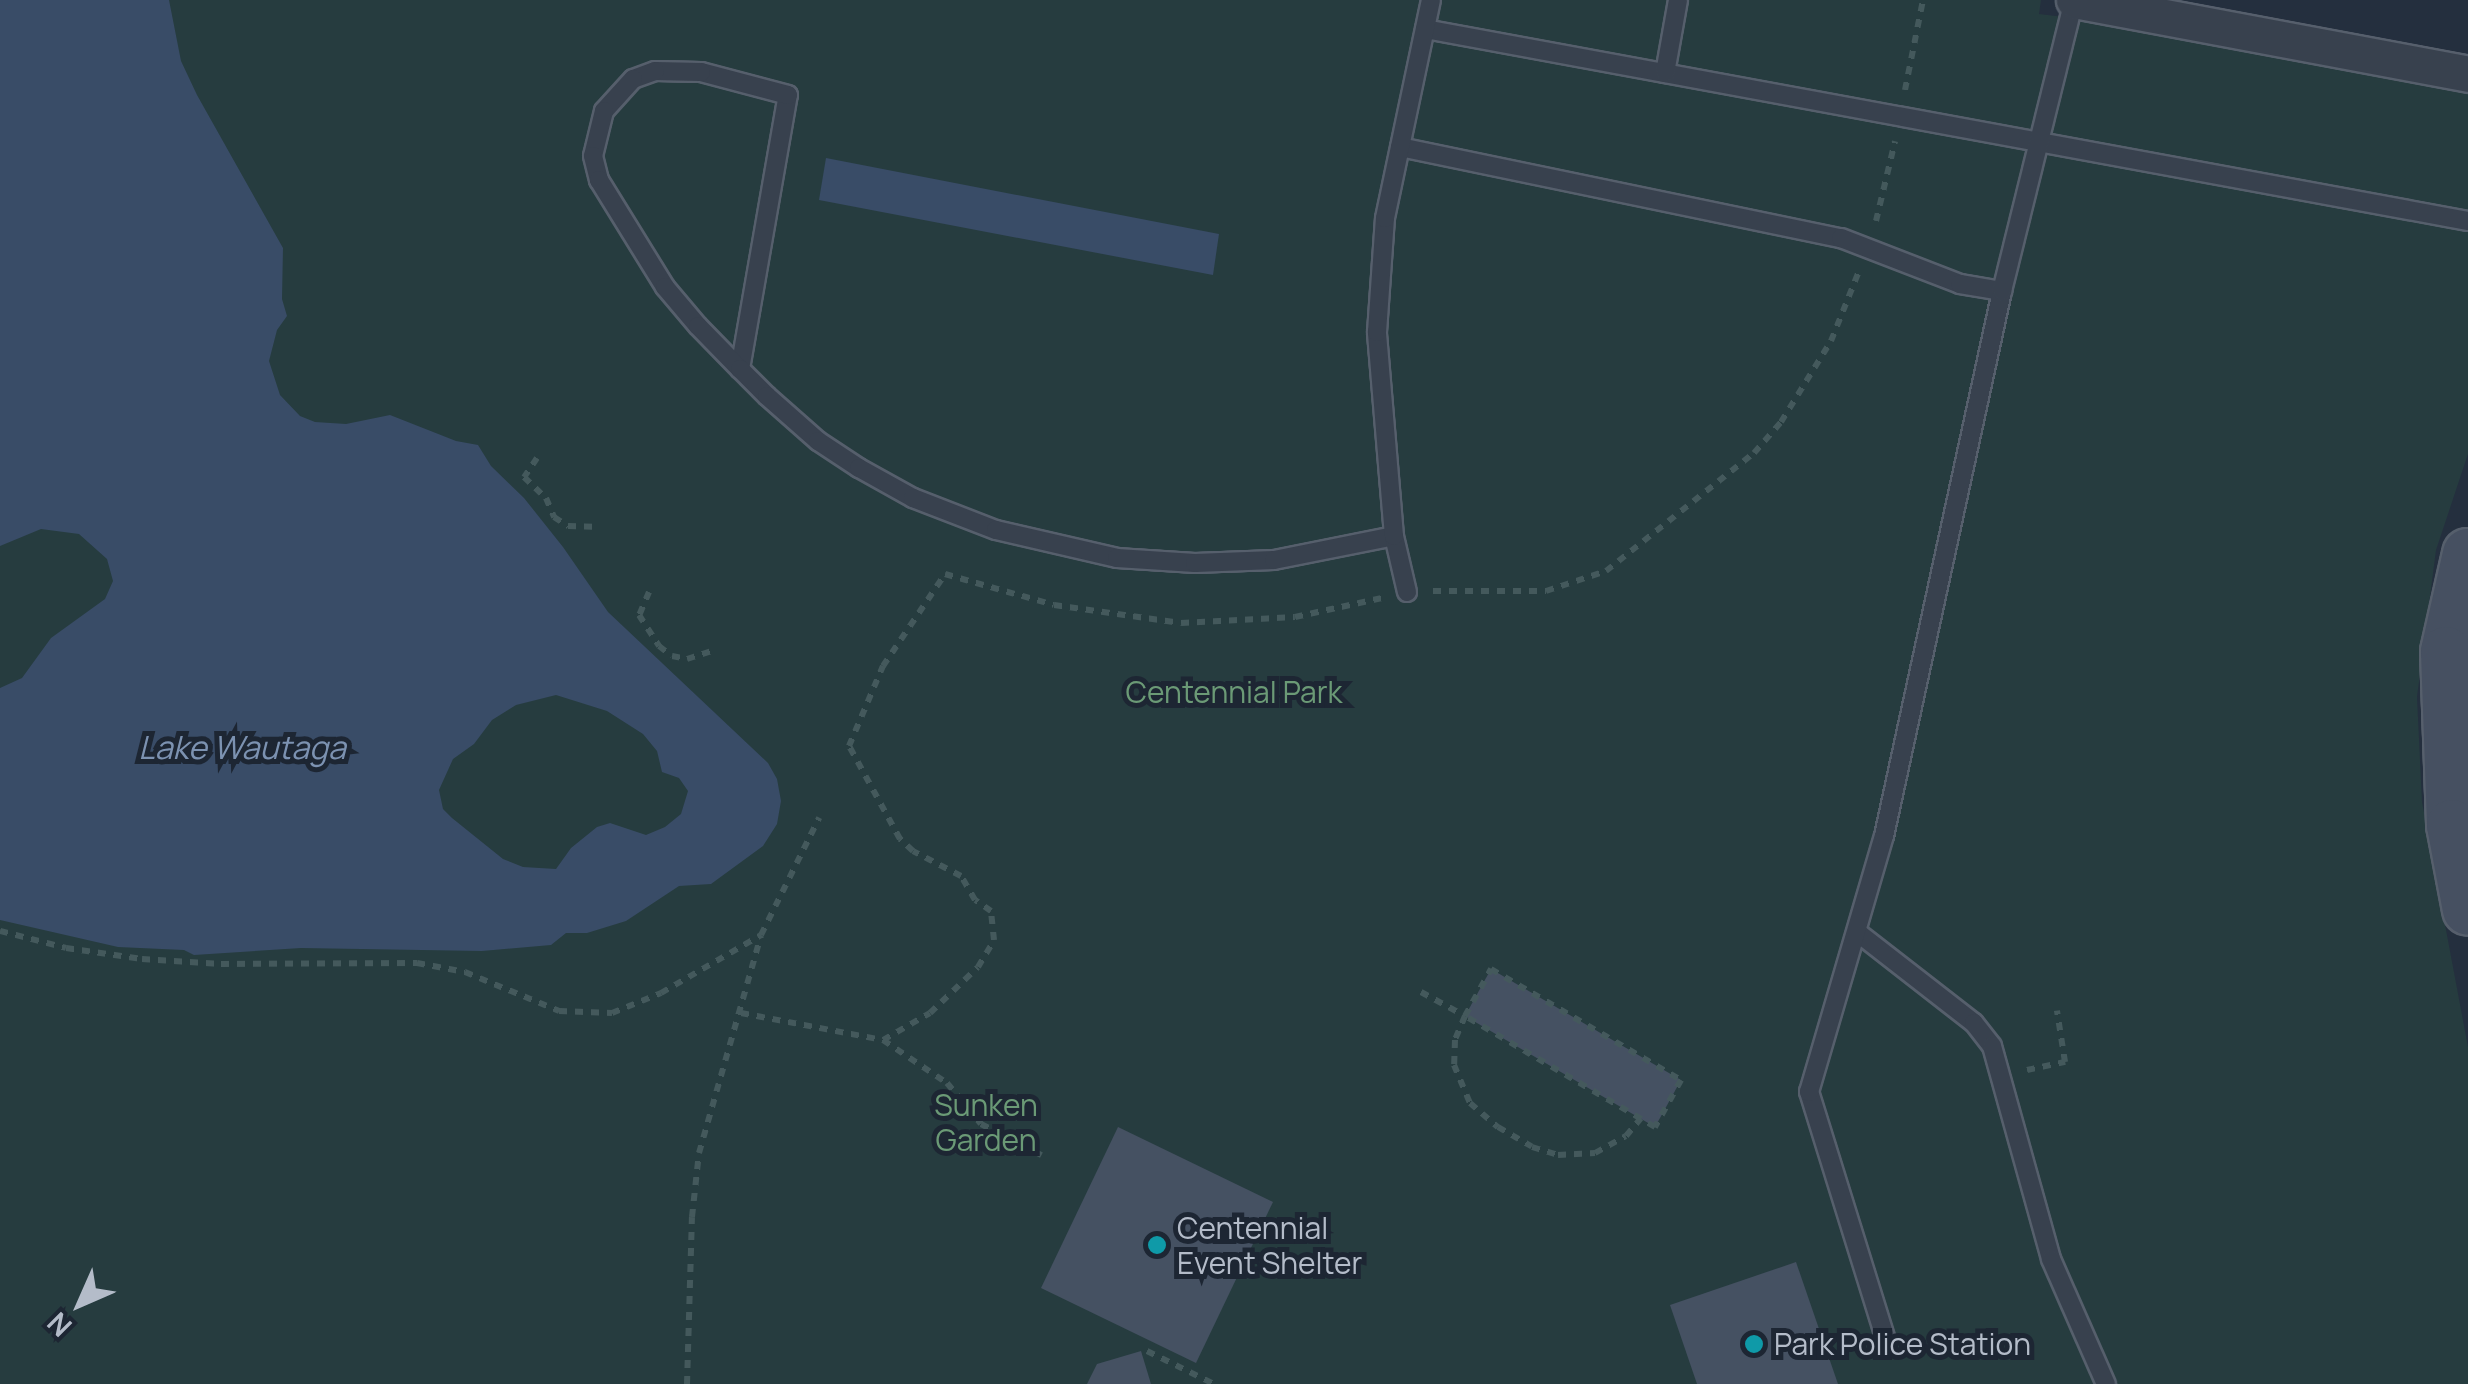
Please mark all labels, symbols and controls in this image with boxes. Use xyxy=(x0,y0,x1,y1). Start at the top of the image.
park label: Centennial Park xyxy=(1126,674,1342,710)
water label: Lake Wautaga xyxy=(138,728,346,766)
park label: Sunken Garden xyxy=(934,1087,1038,1158)
place label: Centennial Event Shelter xyxy=(1177,1210,1362,1280)
marker: Centennial Event Shelter xyxy=(1146,1234,1168,1256)
north arrow xyxy=(30,1254,130,1354)
text: N xyxy=(38,1305,79,1346)
place label: Park Police Station xyxy=(1774,1326,2031,1362)
marker: Park Police Station xyxy=(1743,1333,1765,1355)

